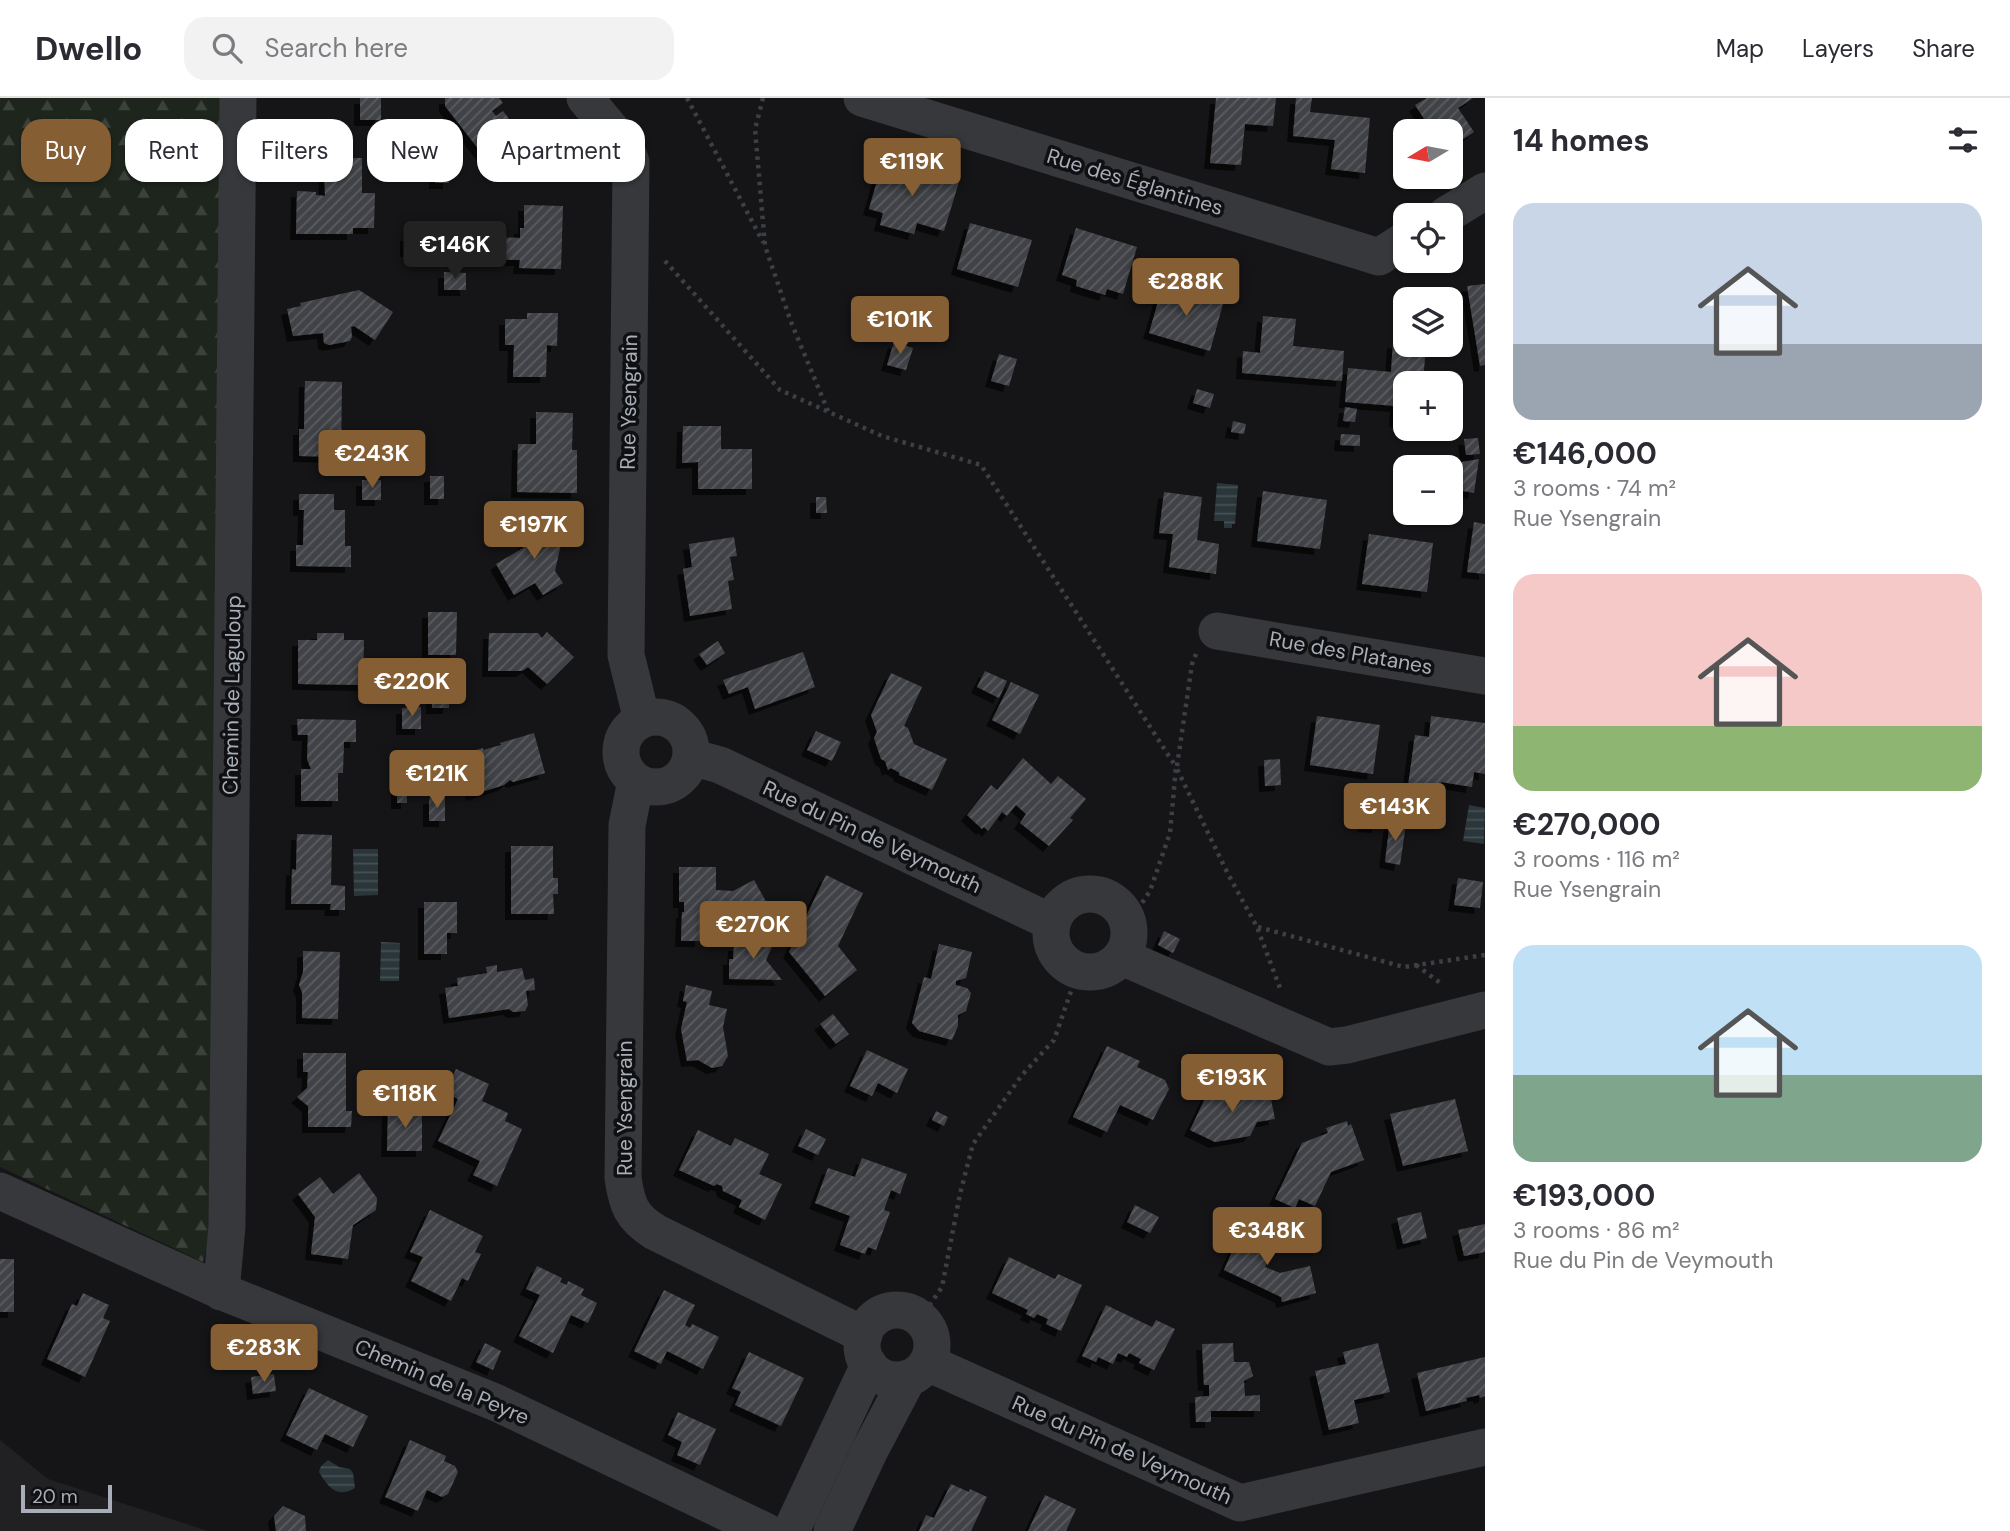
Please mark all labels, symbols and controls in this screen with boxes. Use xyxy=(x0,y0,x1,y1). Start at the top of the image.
search box xyxy=(184,17,674,80)
text: Dwello xyxy=(35,27,142,70)
icon: search xyxy=(208,29,246,67)
text: Search here xyxy=(264,31,408,65)
text: Map xyxy=(1716,33,1764,64)
text: Layers xyxy=(1802,33,1874,64)
text: Share xyxy=(1912,33,1975,64)
chip: Buy xyxy=(21,119,111,182)
chip: Rent xyxy=(125,119,223,182)
chip: Filters xyxy=(237,119,353,182)
chip: New xyxy=(367,119,463,182)
chip: Apartment xyxy=(477,119,645,182)
north arrow xyxy=(1393,119,1463,189)
map controls xyxy=(1393,119,1463,525)
text: 14 homes xyxy=(1513,121,1650,160)
icon: filters xyxy=(1944,121,1982,159)
pin: €119K xyxy=(863,139,961,198)
street label: Rue des Églantines xyxy=(1044,142,1226,222)
text: €119K xyxy=(880,146,944,176)
button: locate xyxy=(1393,203,1463,273)
pin: €146K xyxy=(406,222,504,281)
text: €146K xyxy=(419,229,491,259)
icon: home xyxy=(1685,248,1811,374)
pin: €288K xyxy=(1137,258,1235,318)
text: €288K xyxy=(1148,266,1224,296)
button: layers xyxy=(1393,287,1463,357)
pin: €101K xyxy=(851,296,949,356)
text: €101K xyxy=(867,304,933,334)
street label: Rue Ysengrain xyxy=(614,334,644,470)
button: + xyxy=(1393,371,1463,441)
pin: €243K xyxy=(323,430,421,490)
text: €146,000 xyxy=(1513,434,1657,473)
text: €243K xyxy=(334,438,410,468)
button: − xyxy=(1393,455,1463,525)
text: 3 rooms · 74 m² xyxy=(1513,473,1676,503)
pin: €197K xyxy=(485,502,583,561)
text: Rue Ysengrain xyxy=(1513,503,1661,533)
text: €197K xyxy=(500,509,568,539)
street label: Chemin de Laguloup xyxy=(216,595,248,795)
icon: home xyxy=(1685,619,1811,745)
street label: Rue des Platanes xyxy=(1267,625,1435,681)
pin: €220K xyxy=(363,658,461,718)
text: €220K xyxy=(374,666,450,696)
pin: €121K xyxy=(388,750,486,810)
text: €121K xyxy=(405,758,469,788)
street label: Rue du Pin de Veymouth xyxy=(758,774,986,900)
pin: €143K xyxy=(1346,784,1444,843)
text: €143K xyxy=(1360,791,1430,821)
text: €270,000 xyxy=(1513,805,1661,844)
text: 3 rooms · 116 m² xyxy=(1513,844,1680,874)
text: Rue Ysengrain xyxy=(1513,874,1661,904)
pin: €270K xyxy=(704,902,802,961)
text: €270K xyxy=(716,909,790,939)
icon: home xyxy=(1685,990,1811,1116)
street label: Rue Ysengrain xyxy=(611,1040,639,1176)
pin: €193K xyxy=(1183,1054,1281,1114)
text: €193K xyxy=(1197,1062,1267,1092)
pin: €118K xyxy=(356,1070,454,1130)
text: €118K xyxy=(373,1078,437,1108)
text: €193,000 xyxy=(1513,1176,1655,1215)
pin: €348K xyxy=(1218,1208,1316,1267)
text: €348K xyxy=(1229,1215,1305,1245)
text: 3 rooms · 86 m² xyxy=(1513,1215,1680,1245)
text: Rue du Pin de Veymouth xyxy=(1513,1245,1773,1275)
pin: €283K xyxy=(215,1324,313,1384)
text: €283K xyxy=(227,1332,301,1362)
street label: Chemin de la Peyre xyxy=(351,1333,534,1431)
street label: Rue du Pin de Veymouth xyxy=(1008,1389,1236,1511)
scale bar xyxy=(21,1482,112,1514)
text: 20 m xyxy=(32,1484,78,1509)

